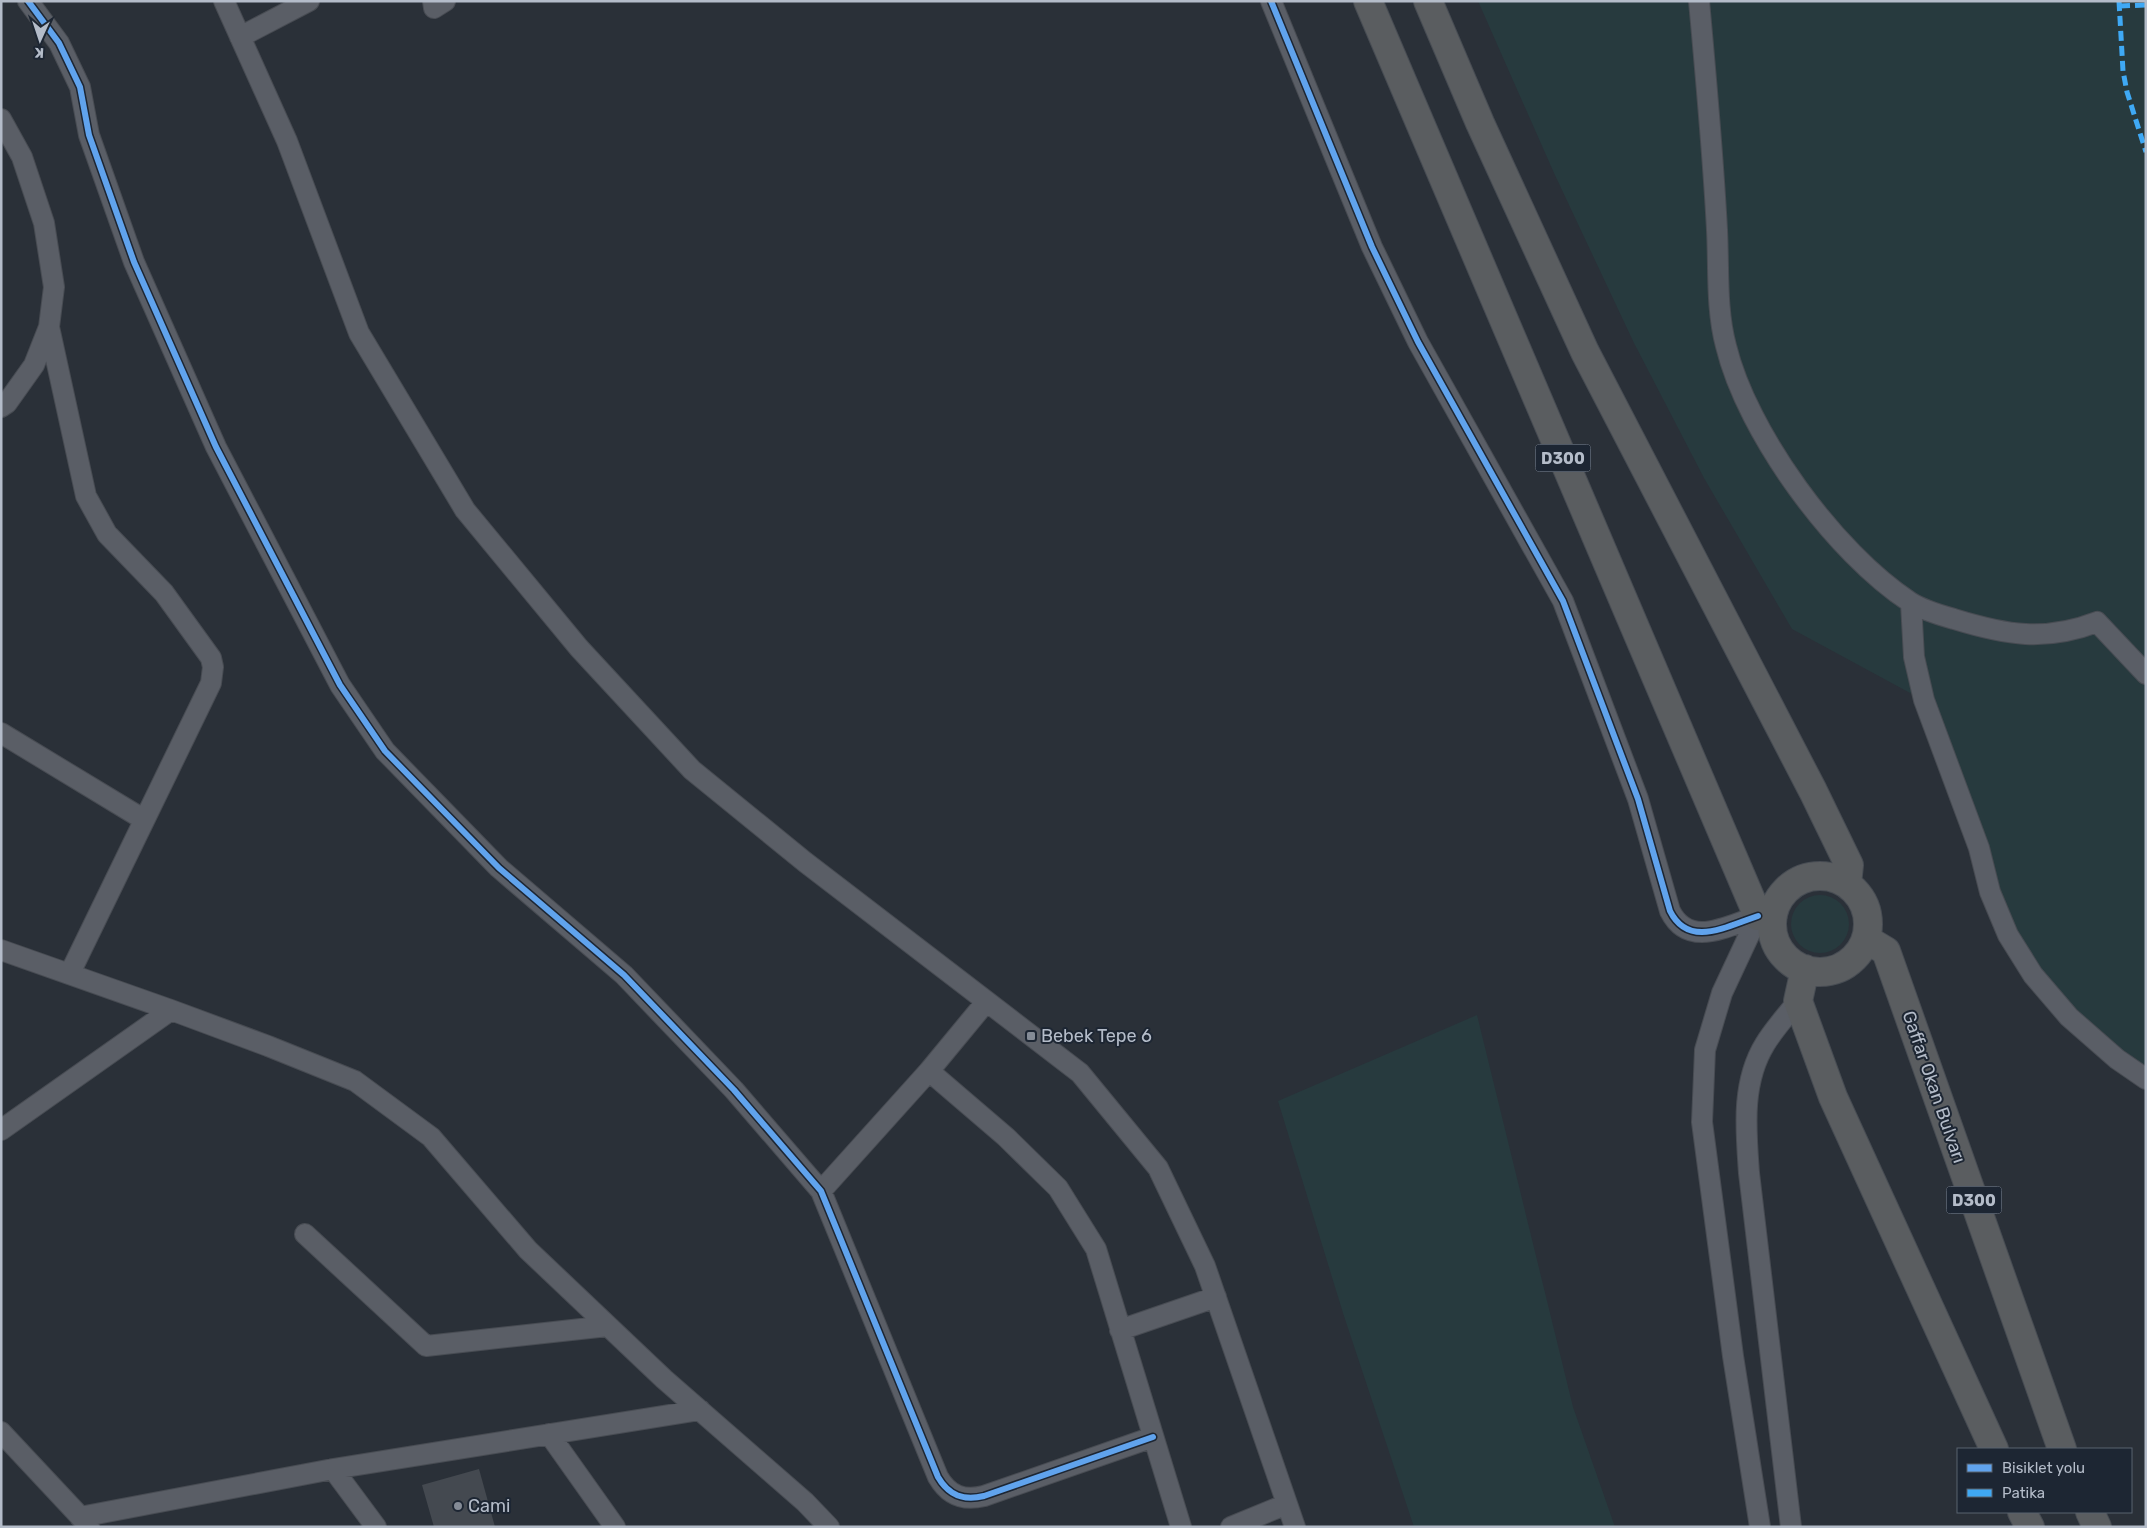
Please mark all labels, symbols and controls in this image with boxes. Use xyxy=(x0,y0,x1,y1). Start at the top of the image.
north arrow xyxy=(15,15,65,65)
text: K xyxy=(34,44,44,61)
road number: D300 xyxy=(1536,444,1590,472)
street label: Gaffar Okan Bulvarı xyxy=(1898,1008,1970,1166)
place label: Bebek Tepe 6 xyxy=(1041,1025,1152,1047)
marker: Bebek Tepe 6 xyxy=(1025,1030,1037,1042)
road number: D300 xyxy=(1946,1186,2002,1214)
legend xyxy=(1957,1448,2132,1513)
text: Bisiklet yolu xyxy=(2002,1459,2085,1477)
text: Patika xyxy=(2002,1484,2045,1502)
place label: Cami xyxy=(468,1495,510,1517)
marker: Cami xyxy=(452,1500,464,1512)

